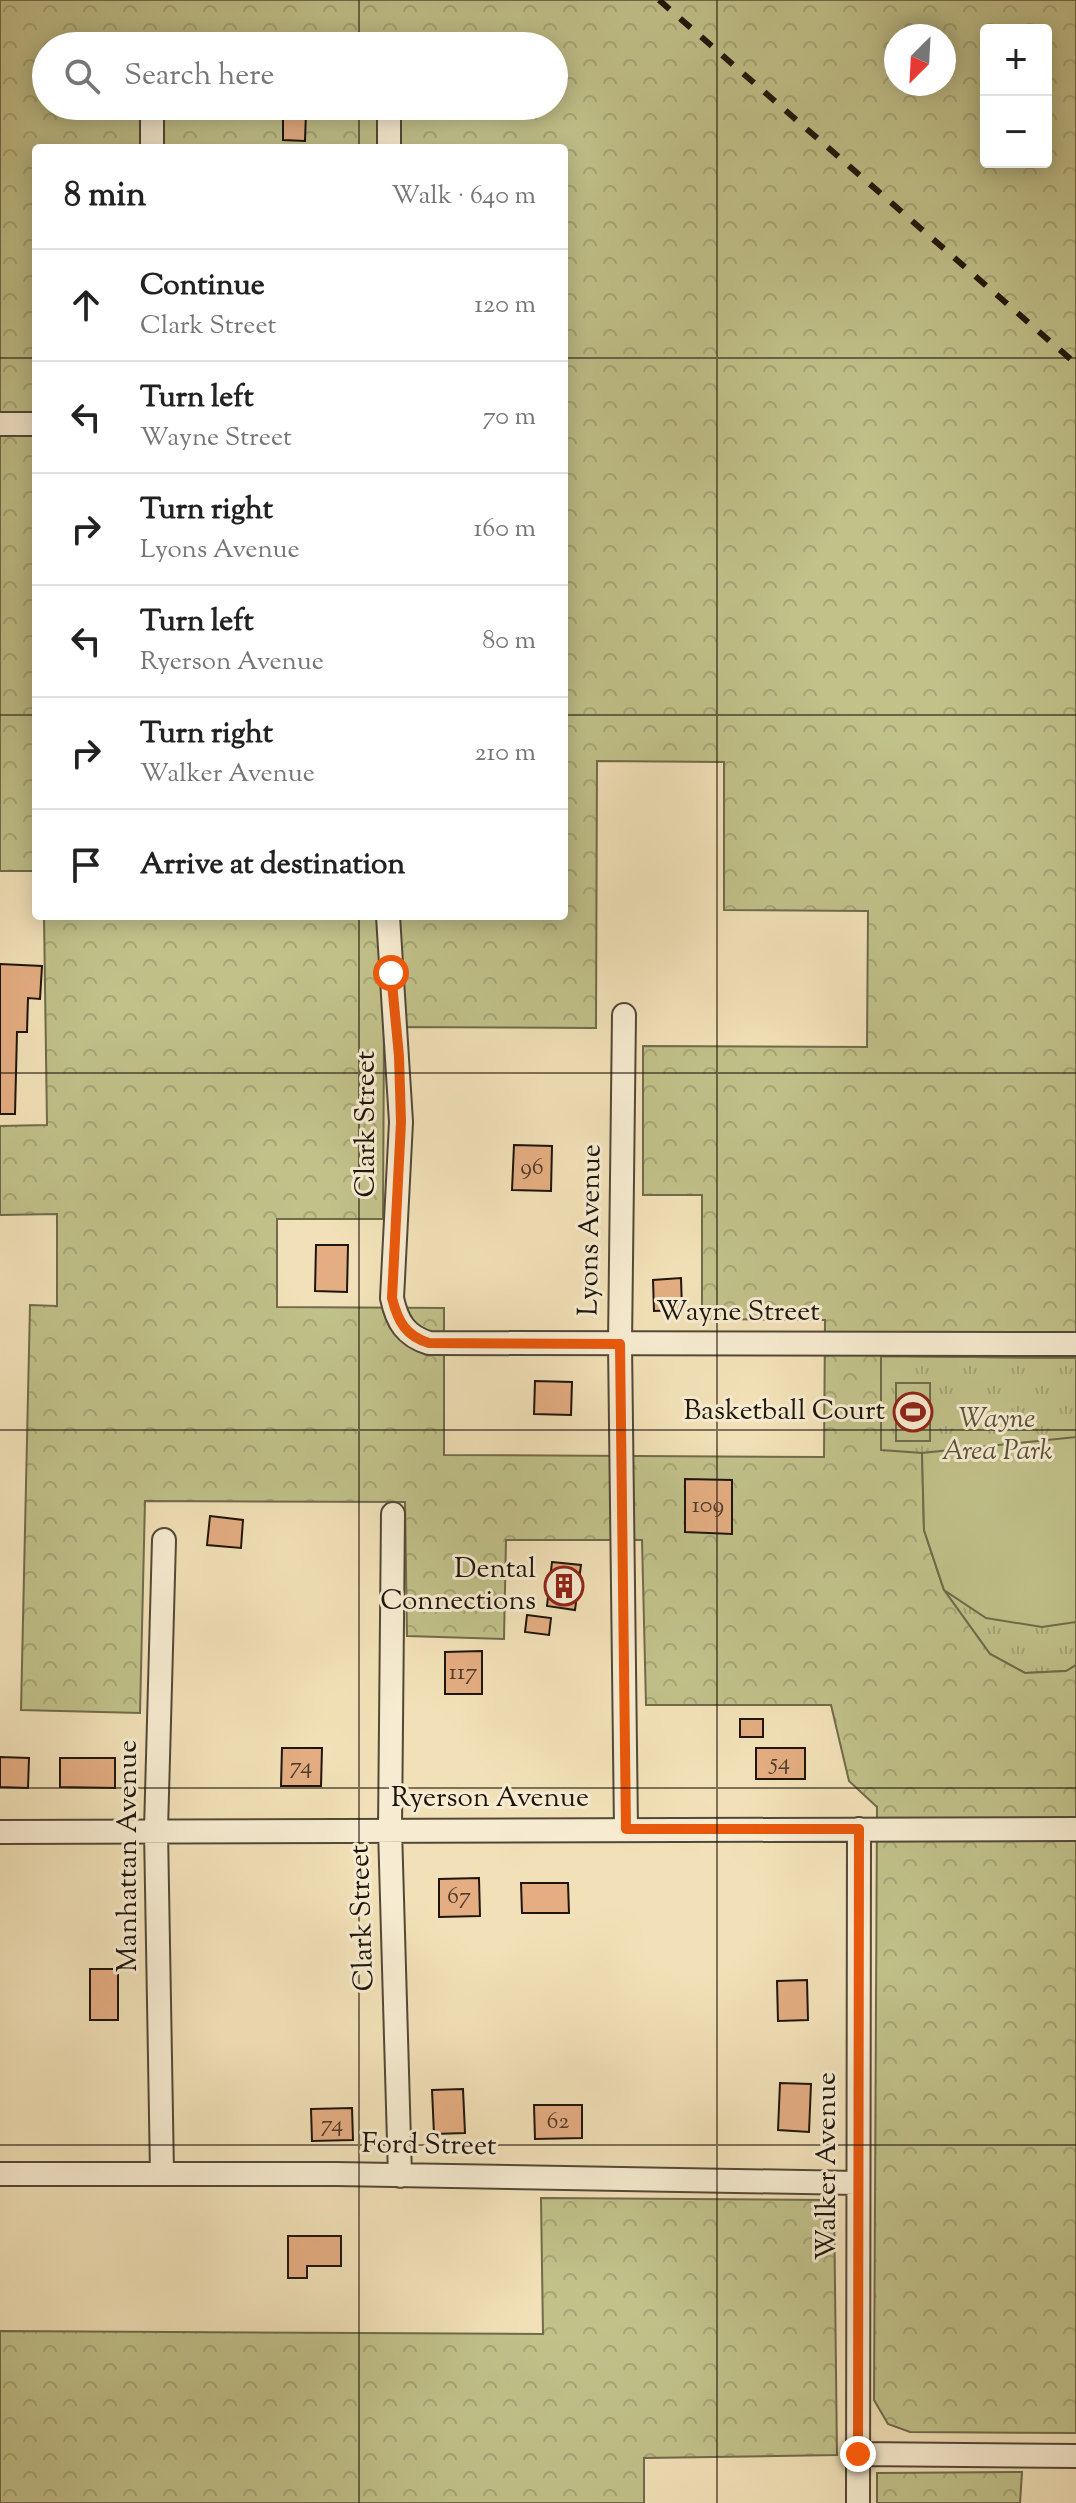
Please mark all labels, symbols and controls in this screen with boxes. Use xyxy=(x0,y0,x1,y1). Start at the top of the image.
north arrow xyxy=(884,24,956,96)
map controls xyxy=(980,24,1052,168)
button: + xyxy=(980,24,1052,96)
search box xyxy=(32,32,568,120)
icon: search xyxy=(60,54,104,98)
text: Search here xyxy=(124,55,274,98)
button: − xyxy=(980,96,1052,168)
text: 8 min xyxy=(64,172,146,221)
text: Walk · 640 m xyxy=(391,178,536,215)
text: Continue xyxy=(140,265,265,308)
icon: ahead xyxy=(64,283,108,327)
text: 120 m xyxy=(474,287,536,324)
text: Clark Street xyxy=(140,308,276,345)
text: Turn left xyxy=(140,377,254,420)
icon: left xyxy=(64,395,108,439)
text: 70 m xyxy=(483,399,536,436)
text: Wayne Street xyxy=(140,420,292,457)
text: Turn right xyxy=(140,489,273,532)
icon: right xyxy=(64,507,108,551)
text: 160 m xyxy=(473,511,536,548)
text: Lyons Avenue xyxy=(140,532,300,569)
text: Turn left xyxy=(140,601,254,644)
icon: left xyxy=(64,619,108,663)
text: 80 m xyxy=(482,623,536,660)
text: Ryerson Avenue xyxy=(140,644,324,681)
text: Turn right xyxy=(140,713,273,756)
icon: right xyxy=(64,731,108,775)
text: 210 m xyxy=(474,735,536,772)
text: Walker Avenue xyxy=(140,756,315,793)
icon: arrive xyxy=(64,843,108,887)
text: Arrive at destination xyxy=(140,844,405,887)
route start xyxy=(373,955,409,991)
street label: Clark Street xyxy=(347,1050,387,1197)
street label: Lyons Avenue xyxy=(570,1144,612,1316)
house number: 96 xyxy=(520,1151,544,1185)
street label: Wayne Street xyxy=(656,1293,820,1333)
sports icon: Basketball Court xyxy=(892,1391,934,1433)
place label: Basketball Court xyxy=(683,1392,885,1432)
park label: Wayne Area Park xyxy=(942,1400,1053,1472)
house number: 109 xyxy=(692,1489,724,1523)
place label: Dental Connections xyxy=(380,1550,536,1622)
building icon: Dental Connections xyxy=(543,1565,585,1607)
house number: 117 xyxy=(449,1656,477,1690)
street label: Manhattan Avenue xyxy=(109,1740,149,1972)
house number: 54 xyxy=(768,1746,790,1780)
house number: 74 xyxy=(290,1750,312,1784)
street label: Ryerson Avenue xyxy=(391,1779,589,1819)
street label: Clark Street xyxy=(340,1844,386,1992)
house number: 67 xyxy=(447,1880,471,1914)
street label: Walker Avenue xyxy=(808,2072,848,2260)
house number: 62 xyxy=(547,2105,569,2139)
house number: 74 xyxy=(321,2108,343,2142)
street label: Ford Street xyxy=(361,2125,497,2167)
route end xyxy=(840,2436,876,2472)

